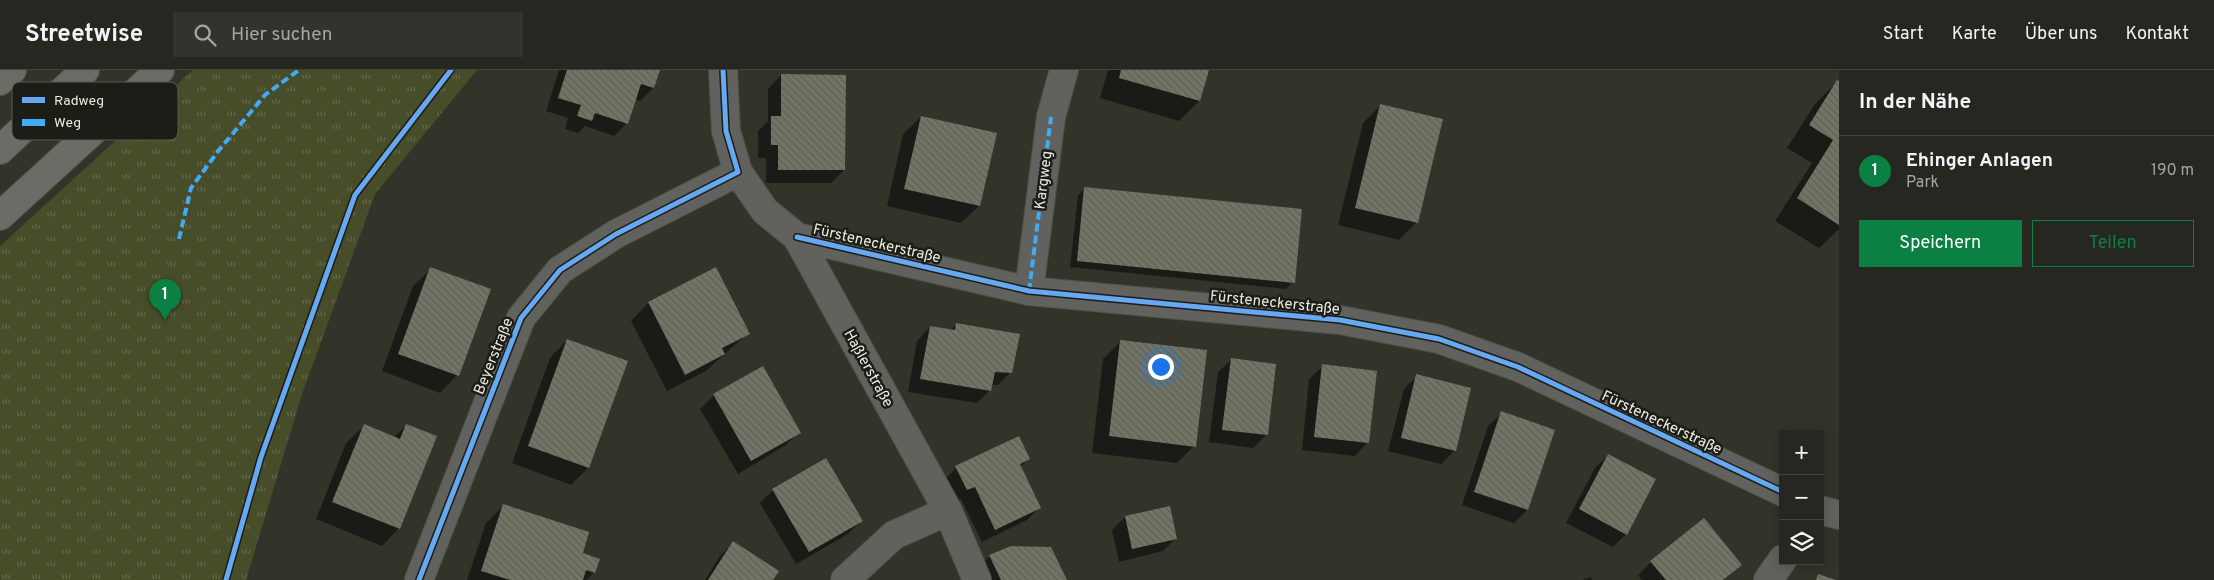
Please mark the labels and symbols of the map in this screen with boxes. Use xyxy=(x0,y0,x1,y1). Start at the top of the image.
legend xyxy=(12,82,178,140)
text: Radweg xyxy=(54,93,104,110)
text: Weg xyxy=(54,115,81,132)
street label: Kargweg xyxy=(1031,150,1058,211)
street label: Fürsteneckerstraße xyxy=(811,221,942,268)
pin: 1 xyxy=(149,279,181,320)
street label: Fürsteneckerstraße xyxy=(1209,287,1341,320)
street label: Beyerstraße xyxy=(470,315,518,398)
street label: Haßlerstraße xyxy=(839,327,897,411)
your location xyxy=(1148,354,1174,380)
street label: Fürsteneckerstraße xyxy=(1598,387,1725,460)

